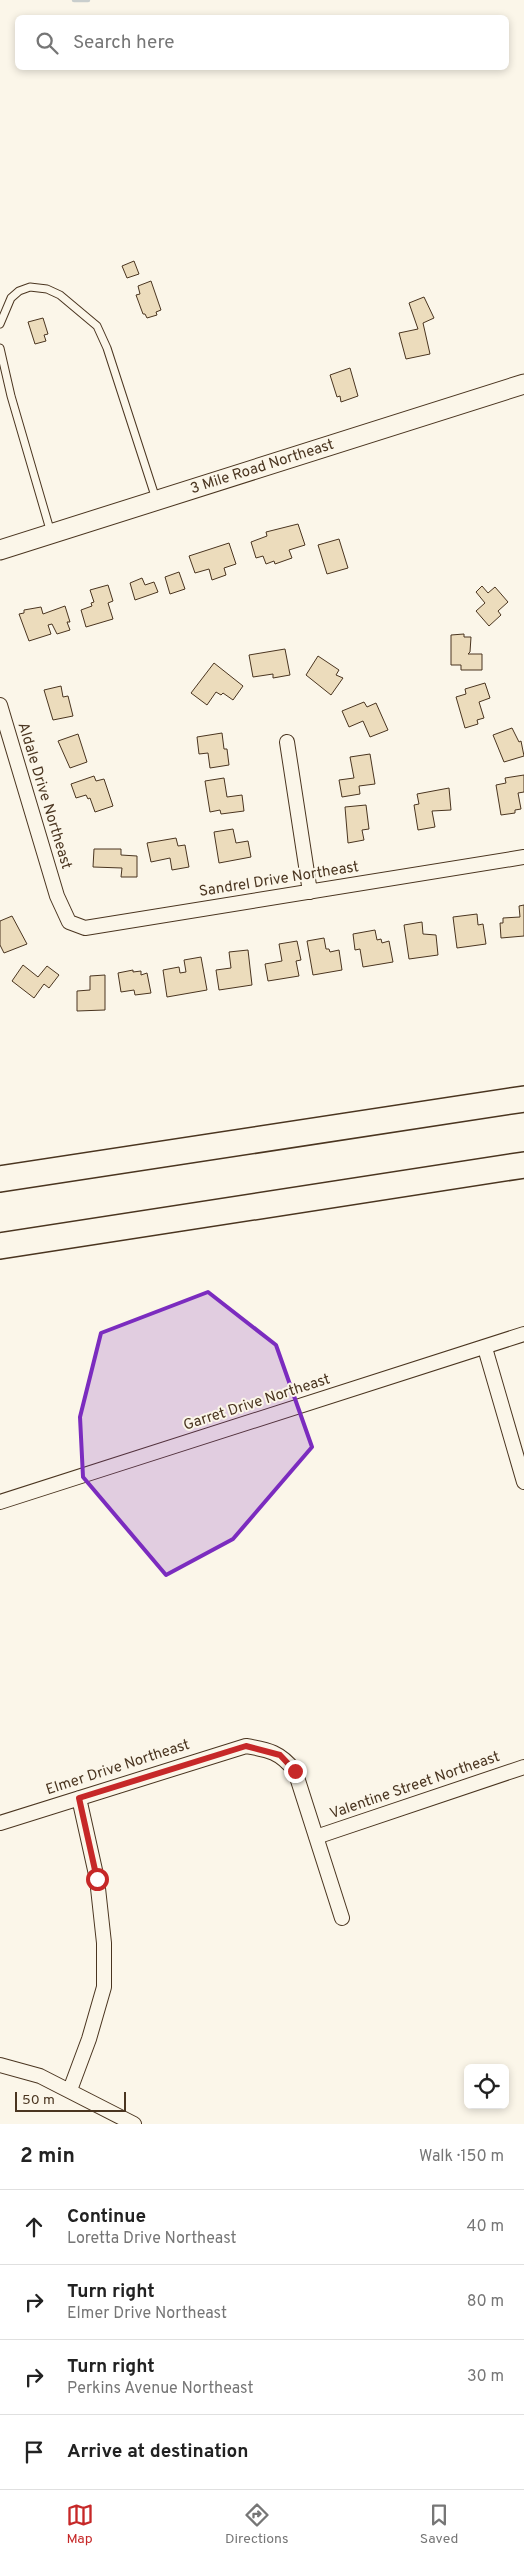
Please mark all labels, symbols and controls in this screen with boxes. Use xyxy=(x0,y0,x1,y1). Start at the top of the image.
search box xyxy=(15,15,509,70)
icon: search xyxy=(33,29,61,57)
text: Search here xyxy=(73,31,175,55)
street label: 3 Mile Road Northeast xyxy=(188,435,336,499)
street label: Aldale Drive Northeast xyxy=(13,720,75,872)
street label: Sandrel Drive Northeast xyxy=(198,858,360,902)
street label: Garret Drive Northeast xyxy=(181,1370,333,1436)
street label: Elmer Drive Northeast xyxy=(44,1736,192,1800)
street label: Valentine Street Northeast xyxy=(327,1748,503,1824)
route end xyxy=(284,1760,307,1783)
route start xyxy=(86,1868,109,1891)
map controls xyxy=(464,2064,509,2109)
button: locate xyxy=(464,2064,509,2109)
scale bar xyxy=(15,2089,126,2112)
text: 50 m xyxy=(22,2092,55,2109)
text: 2 min xyxy=(20,2143,75,2170)
text: Walk · 150 m xyxy=(419,2147,504,2167)
text: Continue xyxy=(67,2205,146,2229)
icon: ahead xyxy=(20,2213,48,2241)
text: 40 m xyxy=(466,2217,504,2237)
text: Loretta Drive Northeast xyxy=(67,2229,237,2249)
text: Turn right xyxy=(67,2280,155,2304)
icon: right xyxy=(20,2288,48,2316)
text: 80 m xyxy=(467,2292,504,2312)
text: Elmer Drive Northeast xyxy=(67,2304,227,2324)
text: Turn right xyxy=(67,2355,155,2379)
icon: right xyxy=(20,2363,48,2391)
text: 30 m xyxy=(467,2367,504,2387)
text: Perkins Avenue Northeast xyxy=(67,2379,253,2399)
icon: arrive xyxy=(20,2438,48,2466)
text: Arrive at destination xyxy=(67,2440,248,2464)
tab: Map xyxy=(66,2501,94,2548)
tab: Directions xyxy=(225,2501,289,2548)
tab: Saved xyxy=(420,2501,458,2548)

